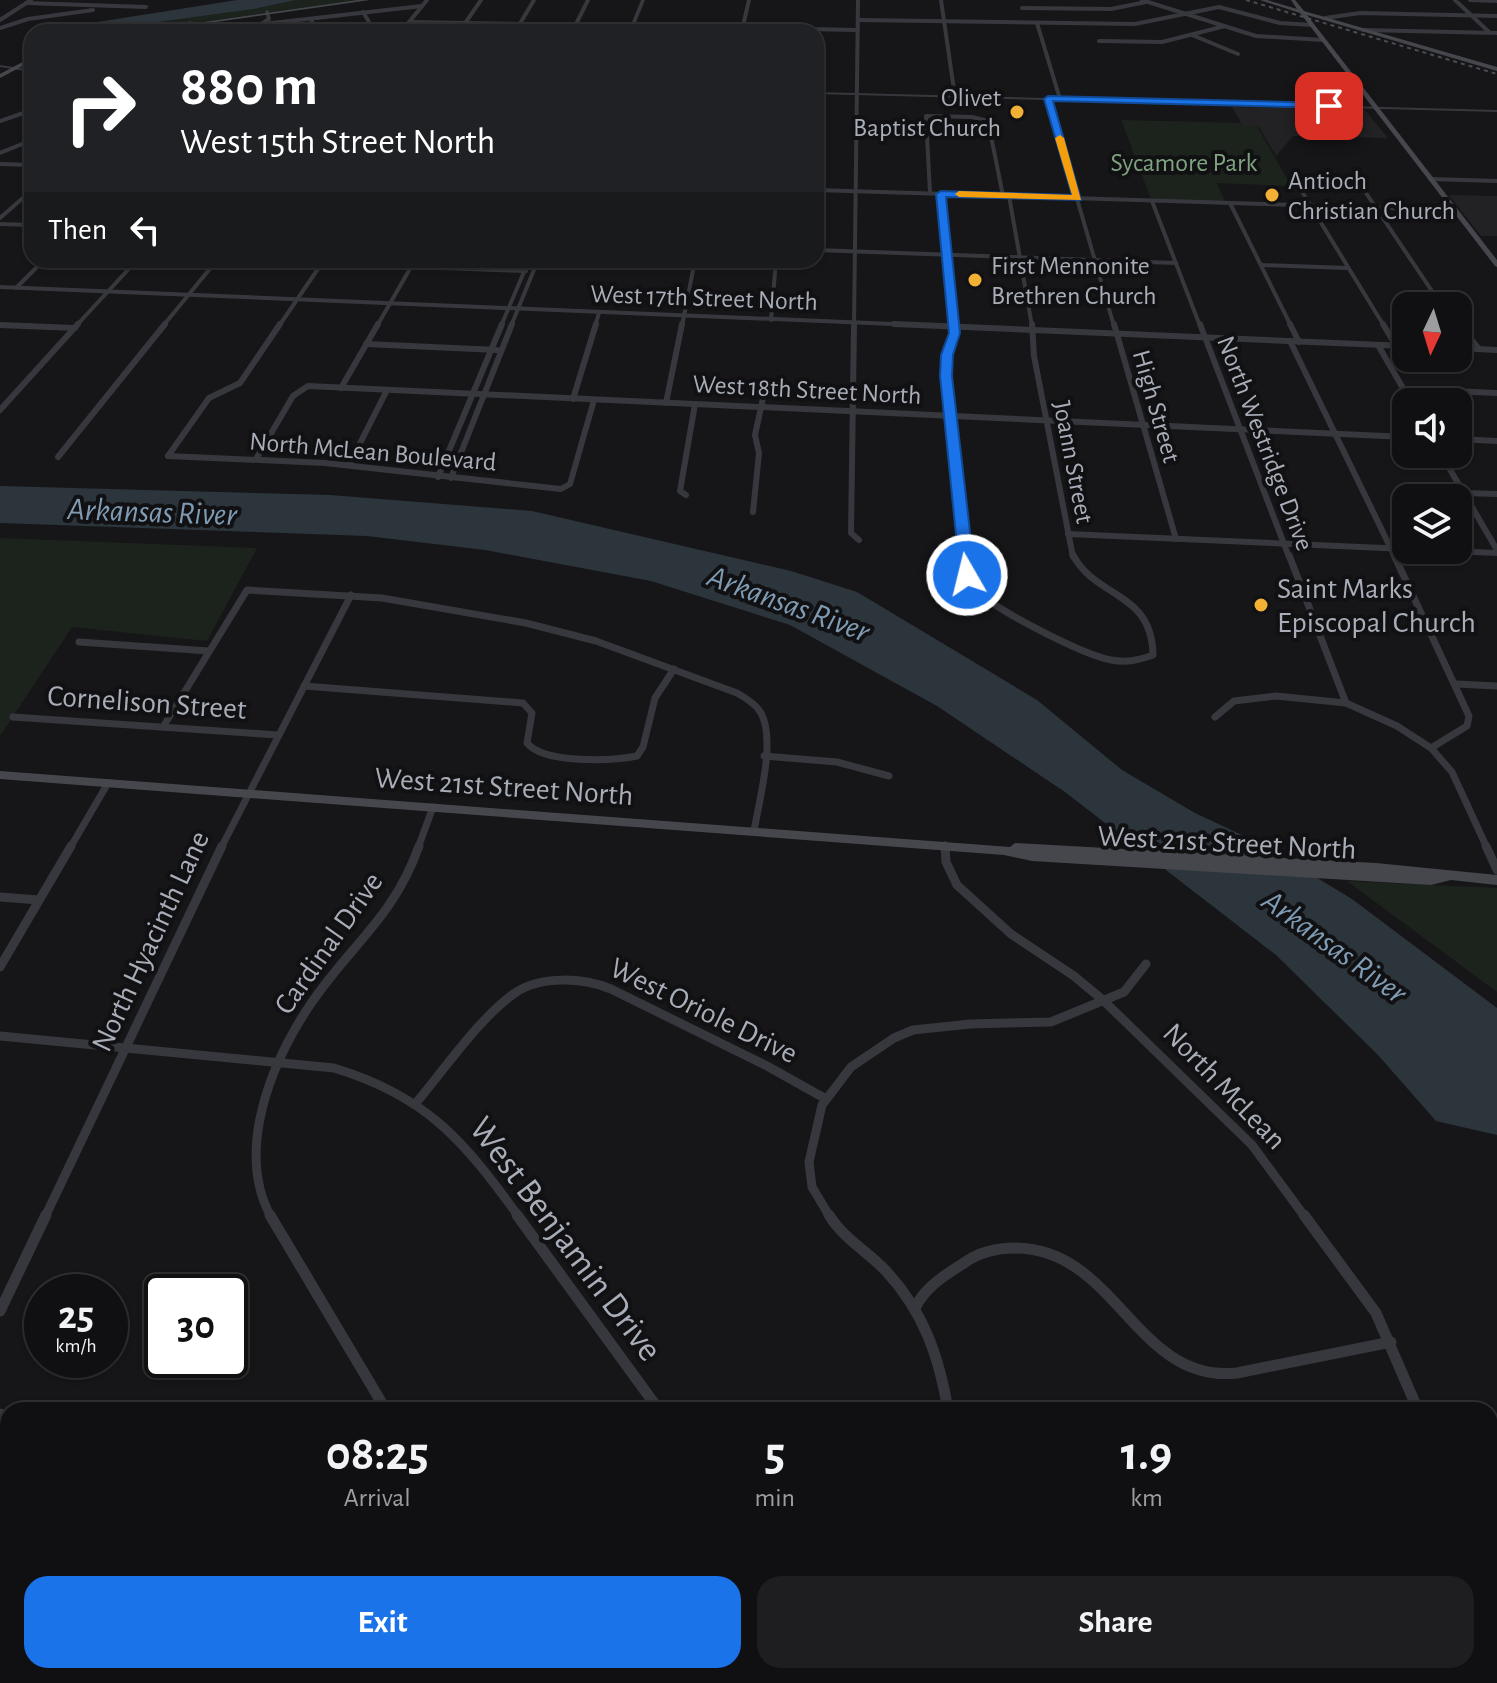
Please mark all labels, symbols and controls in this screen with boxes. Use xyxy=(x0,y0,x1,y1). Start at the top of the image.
icon: right xyxy=(48,56,152,160)
text: 880 m xyxy=(180,59,318,115)
pin xyxy=(1295,72,1363,140)
icon: arrive xyxy=(1307,84,1351,128)
place label: Olivet Baptist Church xyxy=(853,85,1001,141)
marker: Olivet Baptist Church xyxy=(1008,103,1026,121)
text: West 15th Street North xyxy=(180,124,495,160)
park label: Sycamore Park xyxy=(1111,150,1258,176)
place label: Antioch Christian Church xyxy=(1288,168,1455,224)
marker: Antioch Christian Church xyxy=(1263,186,1281,204)
icon: left xyxy=(123,208,167,252)
text: Then xyxy=(48,215,107,245)
place label: First Mennonite Brethren Church xyxy=(991,253,1157,309)
marker: First Mennonite Brethren Church xyxy=(966,271,984,289)
street label: West 17th Street North xyxy=(590,281,818,315)
north arrow xyxy=(1392,292,1472,372)
map controls xyxy=(1392,292,1472,564)
street label: North Westridge Drive xyxy=(1212,333,1318,554)
street label: High Street xyxy=(1128,347,1184,465)
street label: West 18th Street North xyxy=(692,371,922,409)
button: sound xyxy=(1392,388,1472,468)
street label: Joann Street xyxy=(1048,399,1098,526)
street label: North McLean Boulevard xyxy=(248,428,497,476)
button: layers xyxy=(1392,484,1472,564)
water label: Arkansas River xyxy=(66,493,239,531)
position arrow xyxy=(925,533,1009,617)
water label: Arkansas River xyxy=(703,560,875,649)
place label: Saint Marks Episcopal Church xyxy=(1277,574,1476,638)
marker: Saint Marks Episcopal Church xyxy=(1252,596,1270,614)
street label: Cornelison Street xyxy=(46,681,248,725)
street label: West 21st Street North xyxy=(374,763,634,811)
street label: West 21st Street North xyxy=(1097,821,1357,865)
street label: North Hyacinth Lane xyxy=(87,826,215,1056)
street label: Cardinal Drive xyxy=(269,867,389,1020)
water label: Arkansas River xyxy=(1256,883,1414,1010)
street label: West Oriole Drive xyxy=(605,953,802,1069)
street label: North McLean xyxy=(1157,1018,1292,1156)
street label: West Benjamin Drive xyxy=(462,1111,668,1368)
speed limit sign: 30 xyxy=(144,1274,248,1378)
text: 25 xyxy=(58,1296,94,1336)
text: km/h xyxy=(55,1336,97,1356)
text: 08:25 xyxy=(326,1431,429,1479)
text: 5 xyxy=(764,1431,785,1479)
text: 1.9 xyxy=(1121,1431,1172,1479)
text: Arrival xyxy=(344,1485,411,1511)
text: min xyxy=(755,1485,795,1511)
text: km xyxy=(1130,1485,1163,1511)
button: Exit xyxy=(24,1576,741,1668)
button: Share xyxy=(757,1576,1474,1668)

